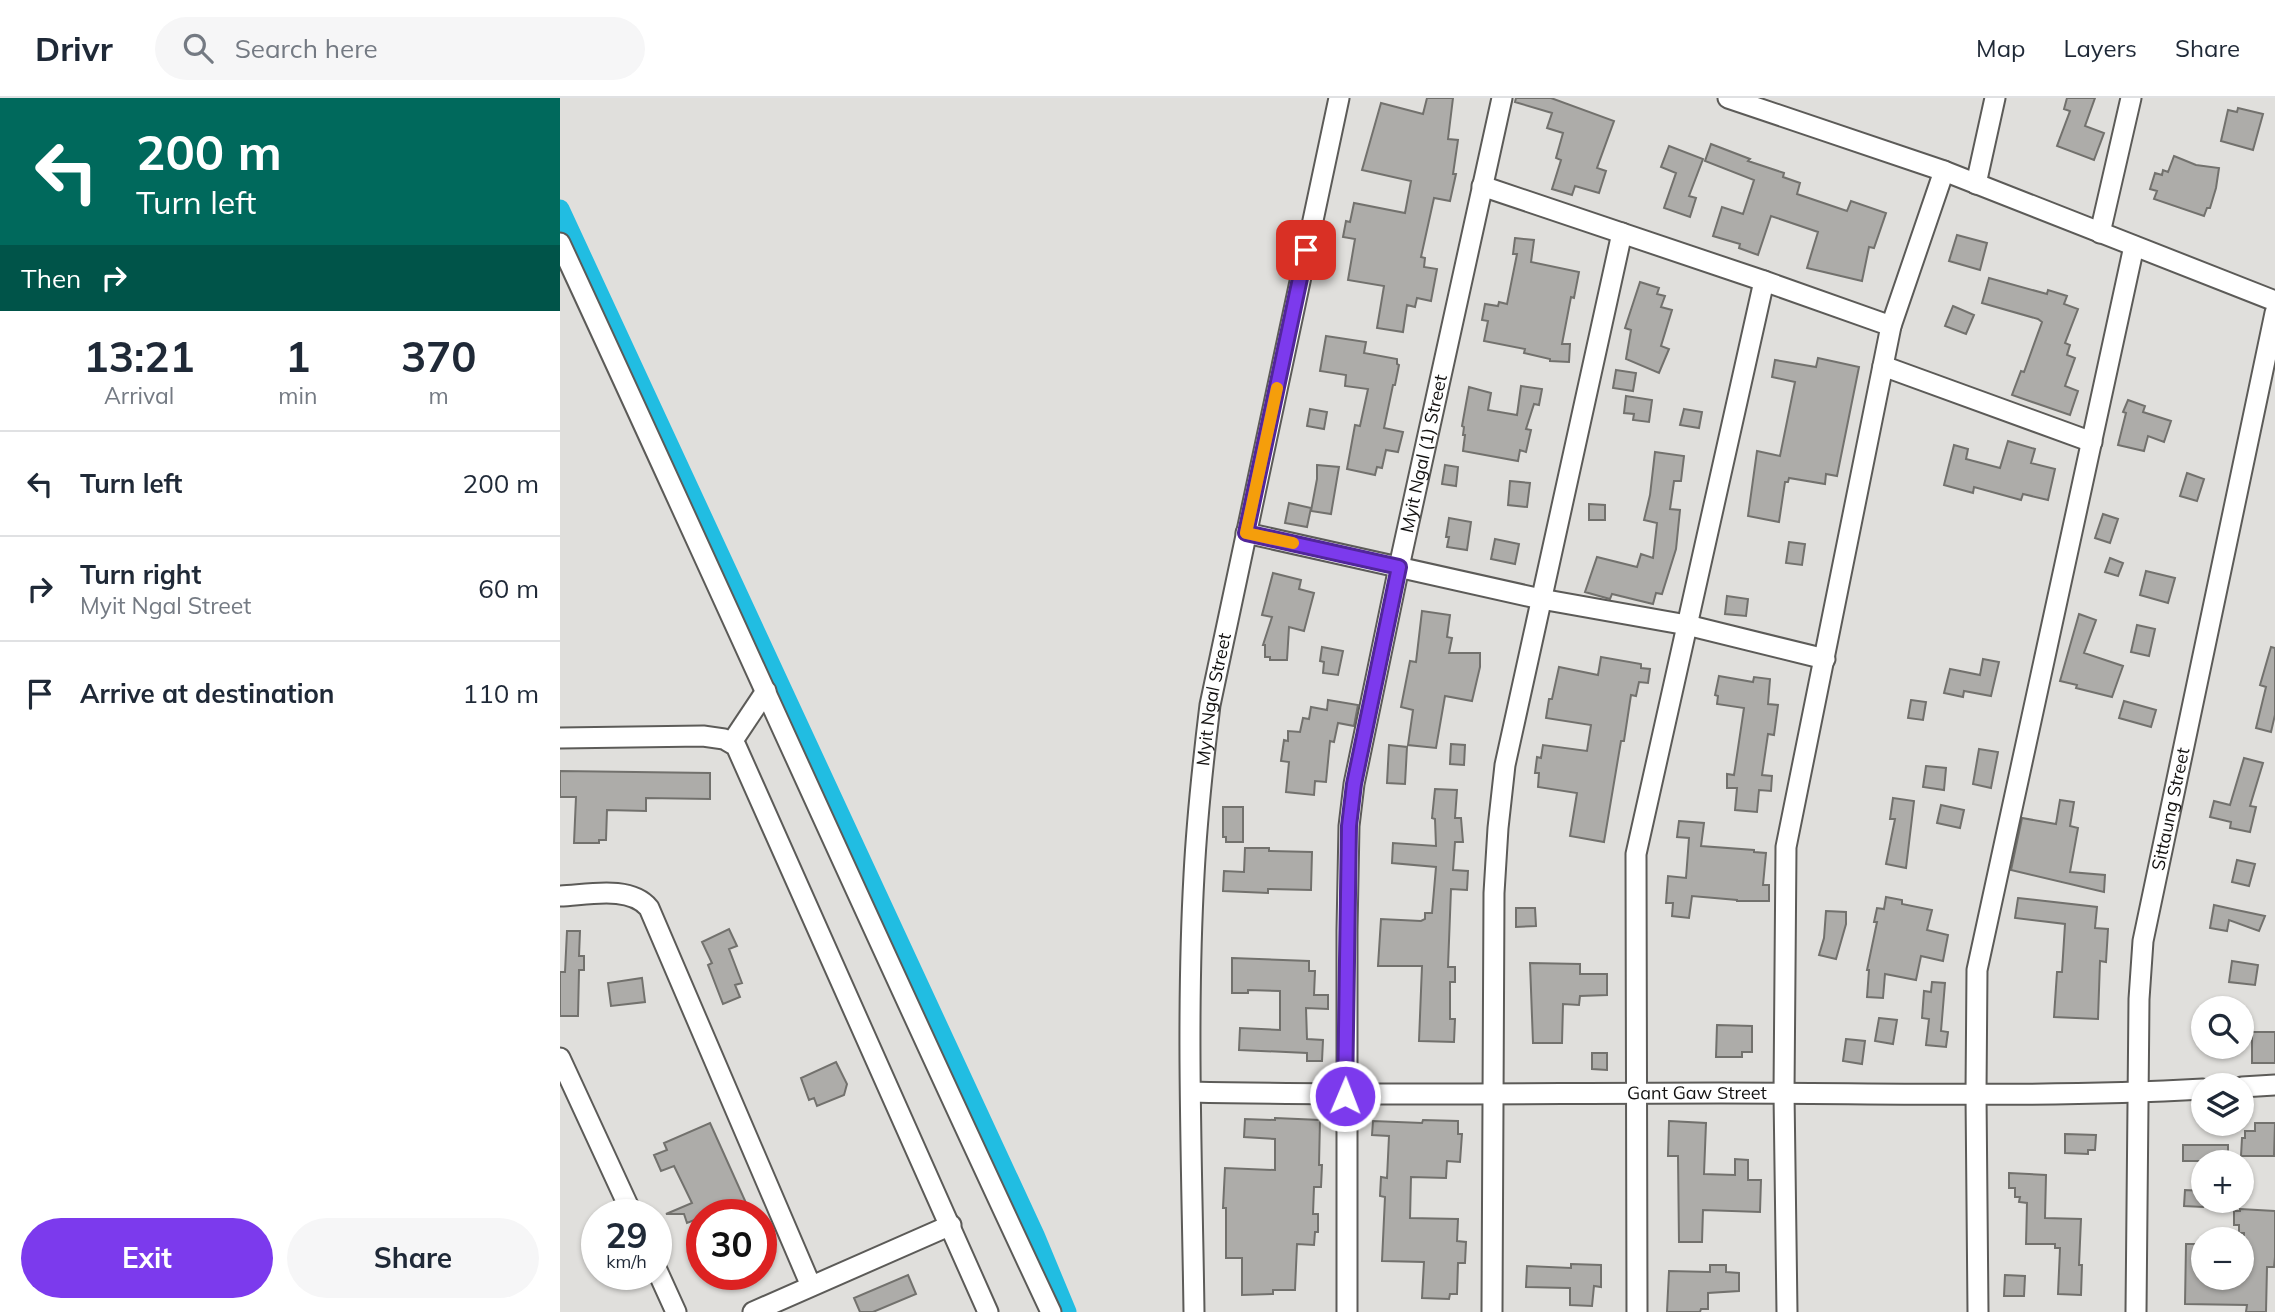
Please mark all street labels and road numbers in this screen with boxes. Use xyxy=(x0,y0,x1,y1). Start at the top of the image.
street label: Myit Ngal (1) Street xyxy=(1395,372,1452,535)
street label: Myit Ngal Street xyxy=(1191,631,1236,767)
street label: Sittaung Street xyxy=(2146,745,2194,872)
street label: Gant Gaw Street xyxy=(1627,1081,1767,1104)

